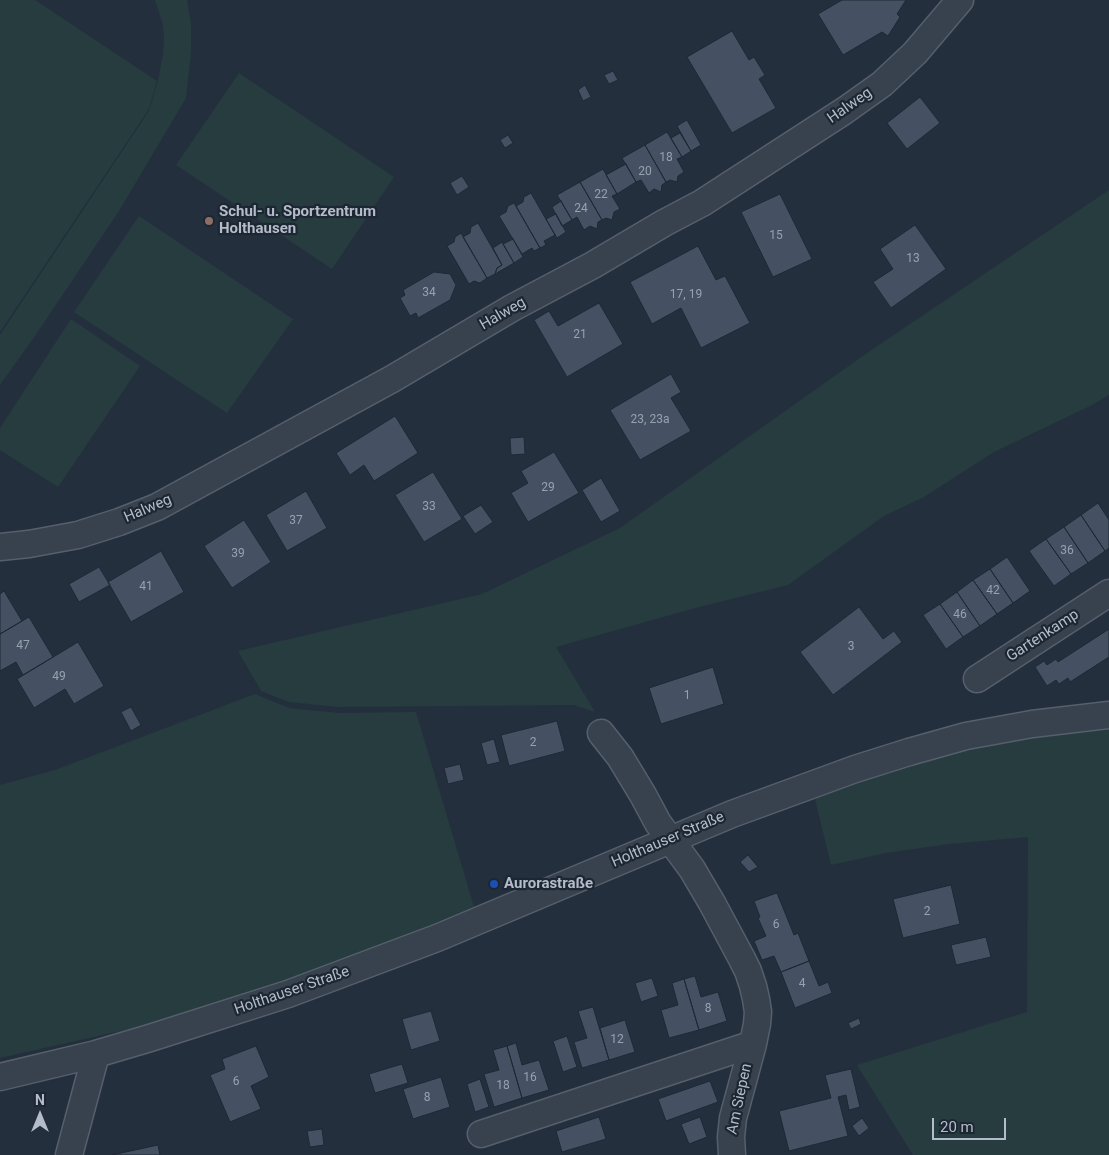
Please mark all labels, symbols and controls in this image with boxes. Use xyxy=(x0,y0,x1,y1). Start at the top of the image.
street label: Halweg xyxy=(824,84,876,128)
house number: 18 xyxy=(659,151,673,165)
house number: 20 xyxy=(638,165,652,179)
house number: 22 xyxy=(594,188,608,202)
house number: 24 xyxy=(574,202,588,216)
place label: Schul- u. Sportzentrum Holthausen xyxy=(219,203,376,238)
marker: Schul- u. Sportzentrum Holthausen xyxy=(203,215,215,227)
house number: 15 xyxy=(769,229,783,243)
house number: 13 xyxy=(906,252,920,266)
house number: 34 xyxy=(422,286,436,300)
house number: 17, 19 xyxy=(670,288,702,302)
street label: Halweg xyxy=(477,294,529,334)
house number: 21 xyxy=(573,328,587,342)
house number: 23, 23a xyxy=(631,413,669,427)
house number: 29 xyxy=(541,481,555,495)
street label: Halweg xyxy=(121,491,175,527)
house number: 33 xyxy=(422,500,436,514)
house number: 37 xyxy=(289,514,303,528)
house number: 36 xyxy=(1060,544,1074,558)
house number: 39 xyxy=(231,547,245,561)
house number: 41 xyxy=(139,580,153,594)
house number: 42 xyxy=(986,584,1000,598)
street label: Gartenkamp xyxy=(1004,606,1082,666)
house number: 46 xyxy=(953,608,967,622)
house number: 47 xyxy=(16,639,30,653)
house number: 3 xyxy=(848,640,854,654)
house number: 49 xyxy=(52,670,66,684)
house number: 1 xyxy=(684,689,690,703)
house number: 2 xyxy=(530,736,536,750)
street label: Holthauser Straße xyxy=(609,808,727,872)
place label: Aurorastraße xyxy=(504,875,593,893)
marker: Aurorastraße xyxy=(488,878,500,890)
house number: 2 xyxy=(924,905,930,919)
house number: 6 xyxy=(773,918,779,932)
street label: Holthauser Straße xyxy=(232,963,352,1019)
house number: 4 xyxy=(799,977,805,991)
house number: 8 xyxy=(705,1002,711,1016)
house number: 12 xyxy=(610,1033,624,1047)
street label: Am Siepen xyxy=(724,1062,756,1136)
house number: 16 xyxy=(523,1071,537,1085)
house number: 6 xyxy=(233,1075,239,1089)
house number: 18 xyxy=(496,1079,510,1093)
north arrow xyxy=(15,1090,65,1140)
house number: 8 xyxy=(424,1091,430,1105)
text: N xyxy=(35,1092,45,1108)
scale bar xyxy=(934,1108,1008,1140)
text: 20 m xyxy=(940,1118,974,1136)

